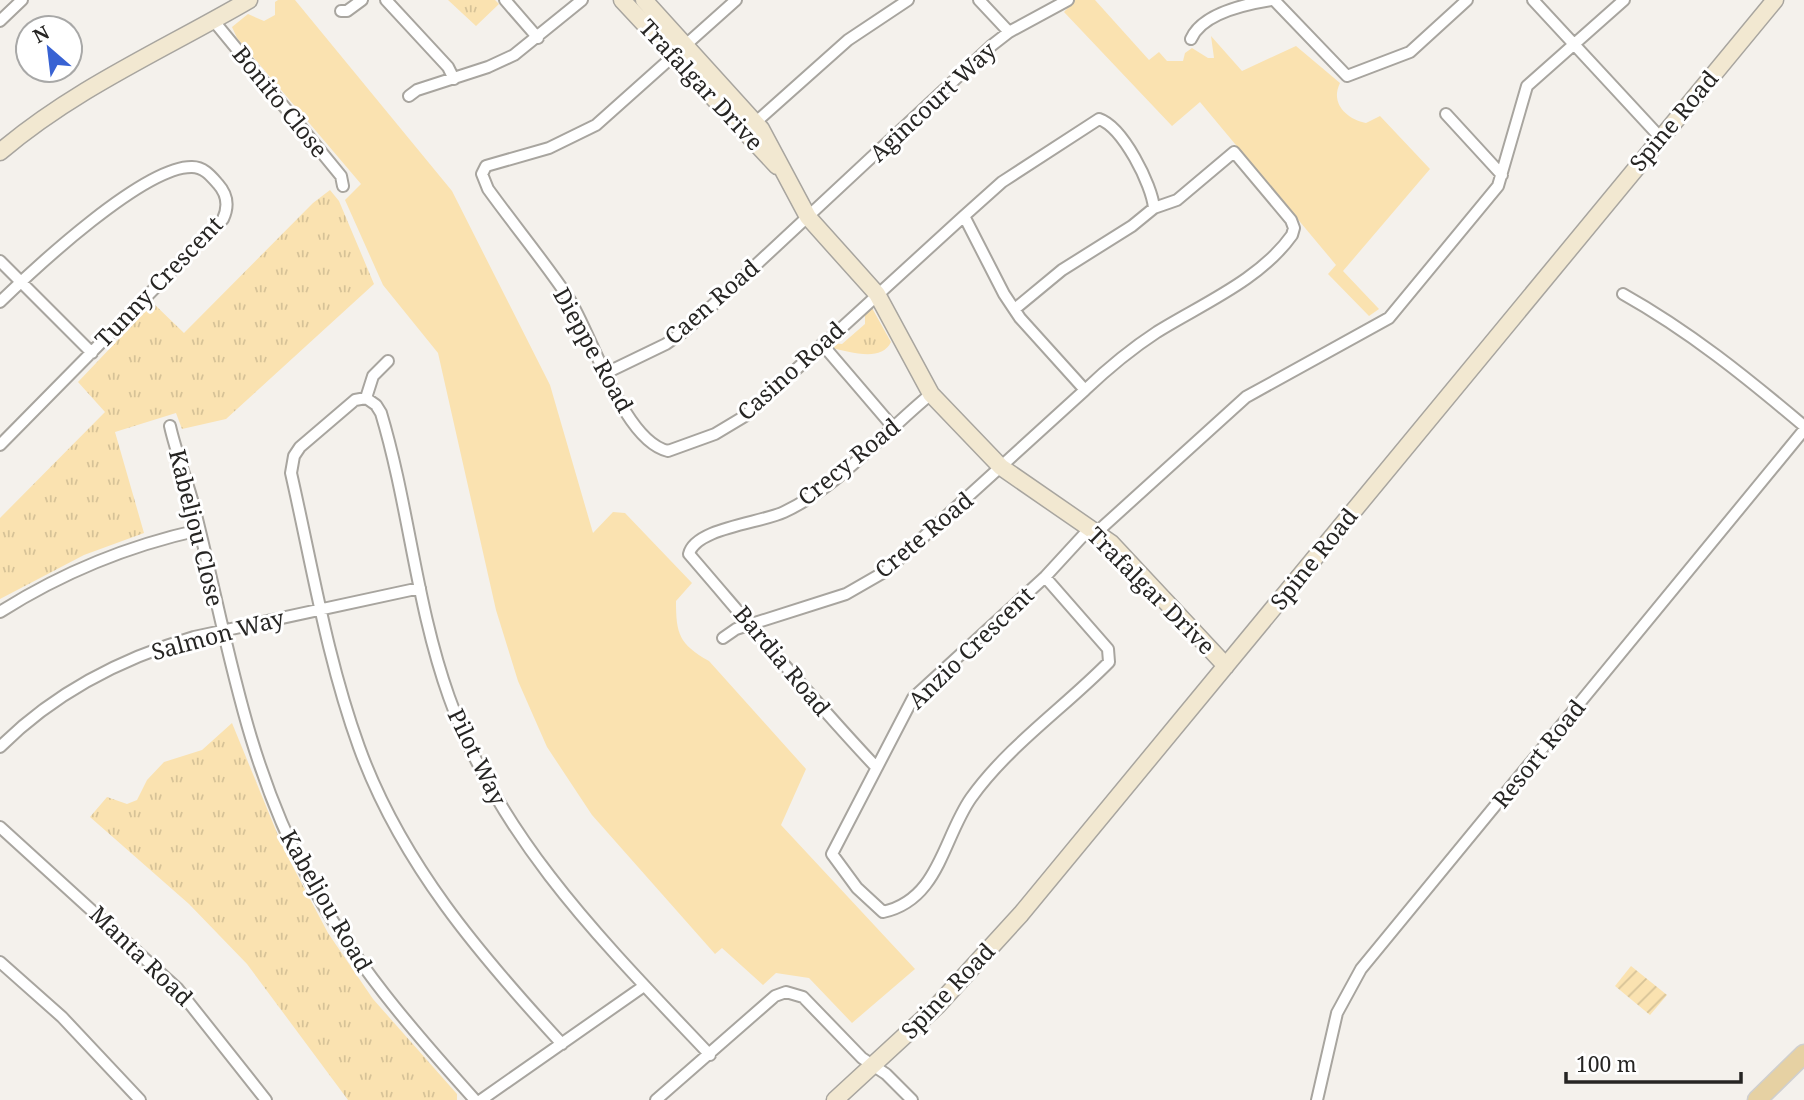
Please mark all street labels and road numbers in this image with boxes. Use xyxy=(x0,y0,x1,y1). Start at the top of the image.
street label: Trafalgar Drive xyxy=(633,12,771,157)
street label: Agincourt Way xyxy=(862,34,1003,168)
street label: Bonito Close xyxy=(226,39,336,164)
street label: Spine Road xyxy=(1622,63,1725,178)
street label: Tunny Crescent xyxy=(87,209,229,354)
street label: Caen Road xyxy=(657,251,765,351)
street label: Dieppe Road xyxy=(546,281,641,418)
street label: Casino Road xyxy=(730,313,851,427)
street label: Crecy Road xyxy=(791,410,906,512)
street label: Kabeljou Close xyxy=(162,446,232,610)
street label: Crete Road xyxy=(867,484,979,585)
street label: Spine Road xyxy=(1262,501,1364,616)
street label: Trafalgar Drive xyxy=(1081,519,1223,661)
street label: Anzio Crescent xyxy=(900,579,1040,716)
street label: Bardia Road xyxy=(727,598,838,722)
street label: Salmon Way xyxy=(148,601,288,667)
street label: Resort Road xyxy=(1484,692,1592,814)
street label: Pilot Way xyxy=(441,703,515,810)
street label: Kabeljou Road xyxy=(273,824,380,977)
street label: Manta Road xyxy=(83,898,200,1013)
street label: Spine Road xyxy=(893,935,1001,1045)

